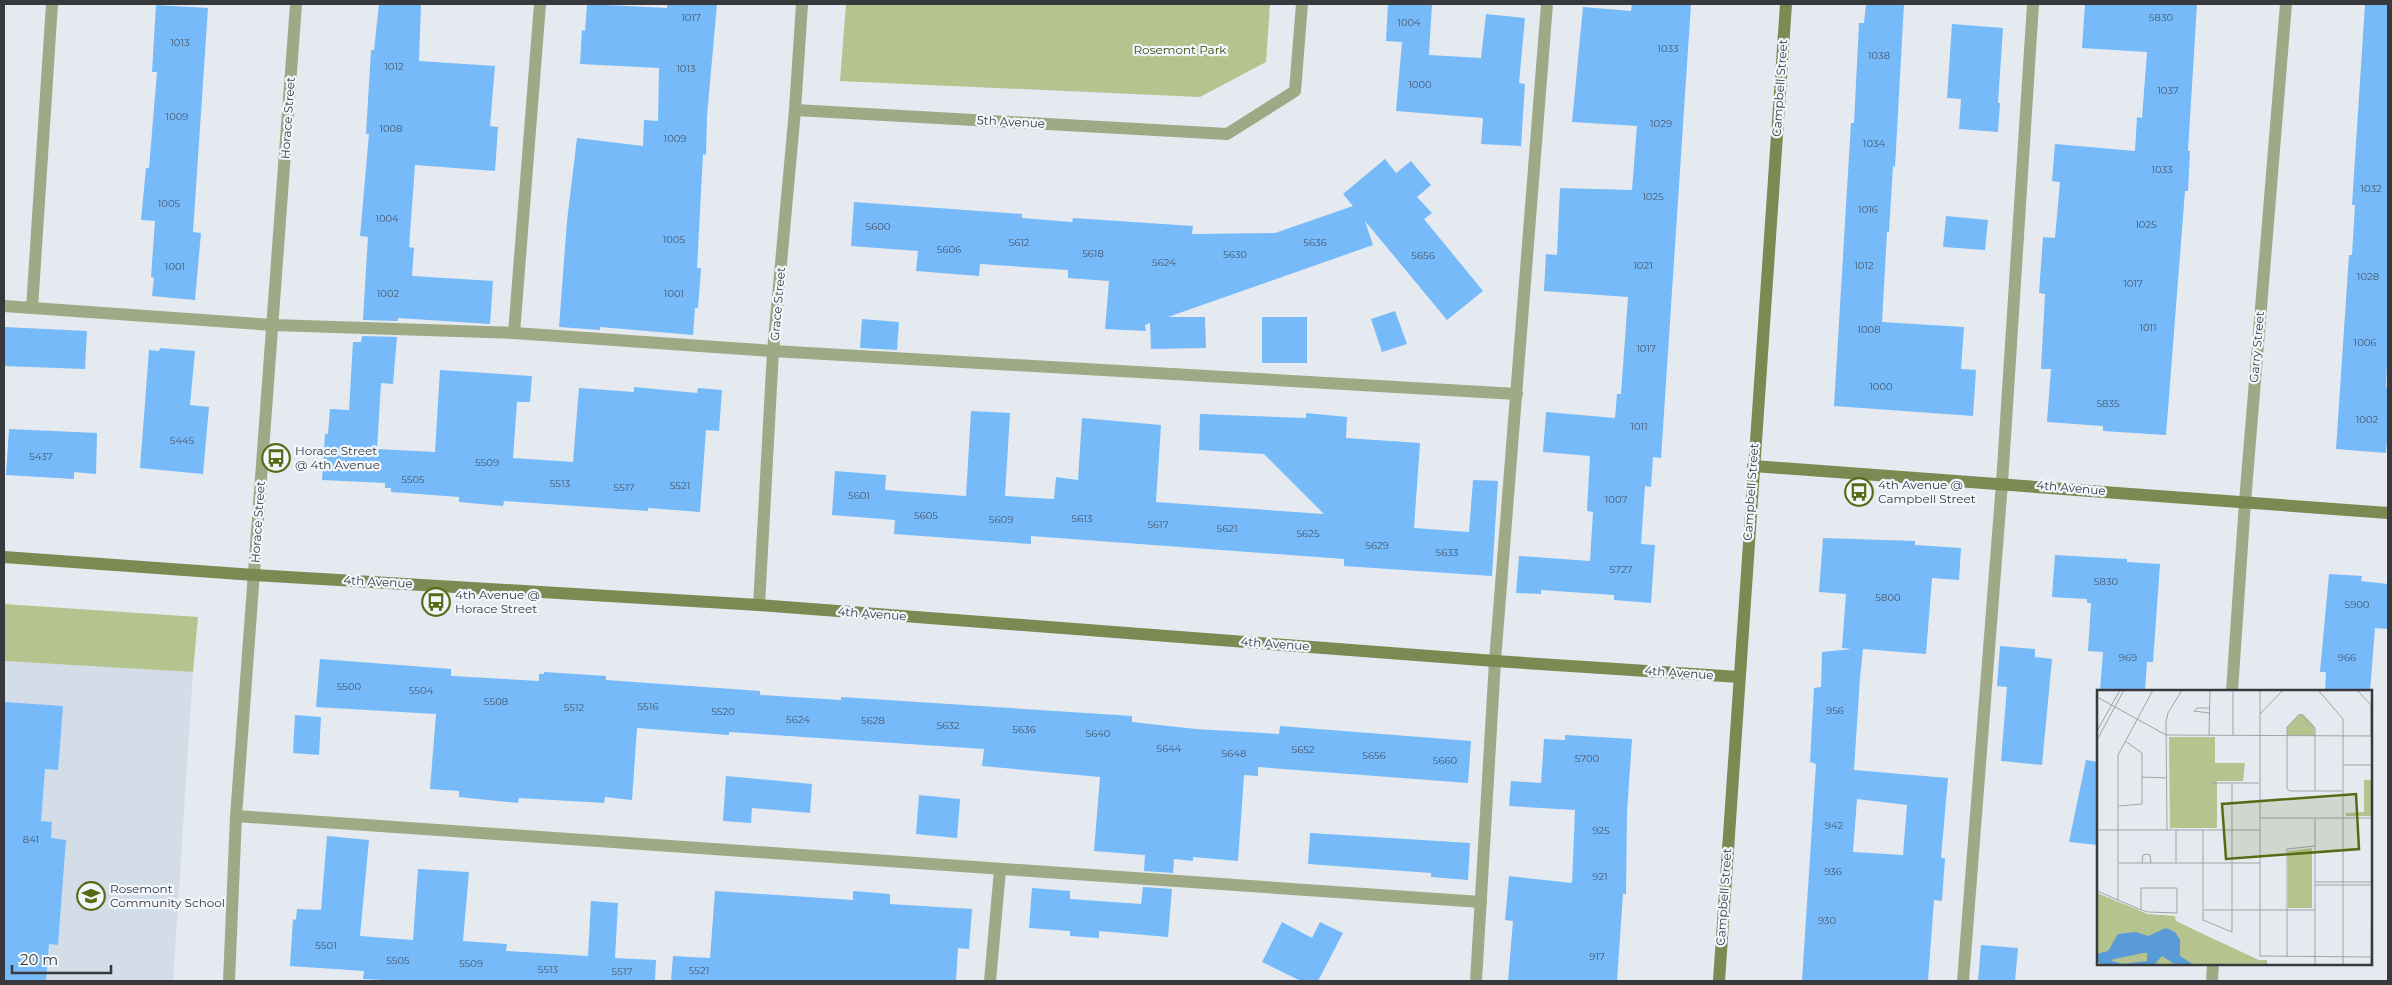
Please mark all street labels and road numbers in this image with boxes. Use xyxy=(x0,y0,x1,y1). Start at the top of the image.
street label: Campbell Street xyxy=(1769,39,1790,137)
street label: Horace Street xyxy=(277,76,298,159)
street label: 5th Avenue xyxy=(977,112,1045,131)
street label: Grace Street xyxy=(767,266,788,341)
street label: Garry Street xyxy=(2246,310,2267,383)
street label: Campbell Street xyxy=(1740,443,1761,541)
street label: 4th Avenue xyxy=(2036,477,2106,498)
street label: Horace Street xyxy=(247,480,268,563)
street label: 4th Avenue xyxy=(343,572,413,591)
street label: 4th Avenue xyxy=(837,604,907,623)
street label: 4th Avenue xyxy=(1240,634,1310,653)
street label: 4th Avenue xyxy=(1644,663,1714,682)
street label: Campbell Street xyxy=(1713,848,1734,946)

